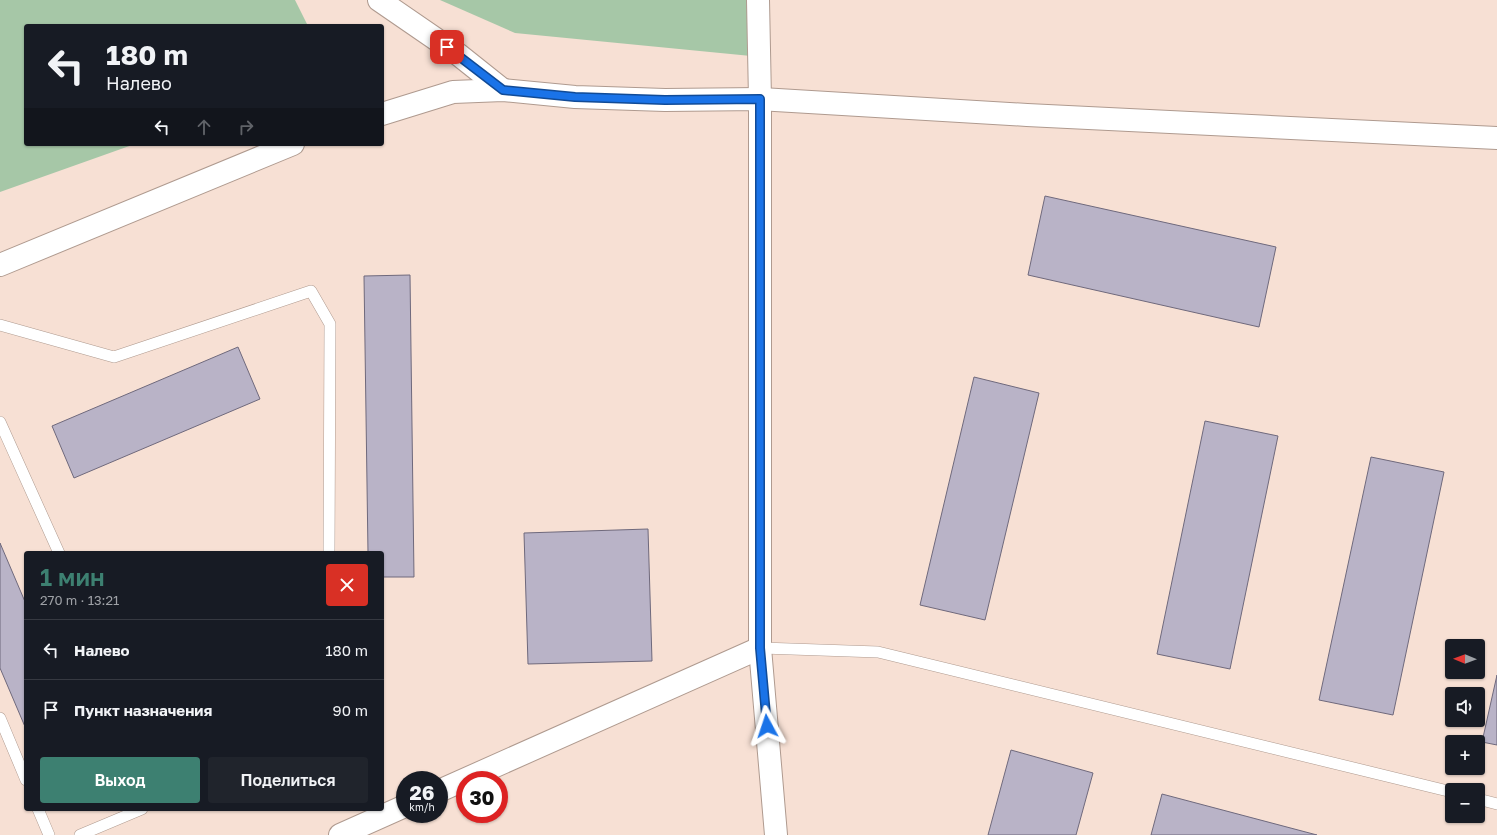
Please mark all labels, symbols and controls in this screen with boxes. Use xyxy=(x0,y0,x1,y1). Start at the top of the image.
pin xyxy=(430,30,464,64)
icon: arrive xyxy=(436,36,458,58)
text: 180 m xyxy=(106,38,188,71)
icon: left xyxy=(40,40,92,92)
text: Налево xyxy=(106,72,172,94)
icon: left xyxy=(151,116,173,138)
icon: ahead xyxy=(193,116,215,138)
icon: right xyxy=(235,116,257,138)
text: 1 мин xyxy=(40,562,105,591)
button: close xyxy=(326,564,368,606)
text: 270 m · 13:21 xyxy=(40,592,119,608)
icon: left xyxy=(40,639,62,661)
north arrow xyxy=(1445,639,1485,679)
map controls xyxy=(1445,639,1485,823)
text: Налево xyxy=(74,641,130,659)
text: 180 m xyxy=(325,641,368,659)
button: sound xyxy=(1445,687,1485,727)
icon: arrive xyxy=(40,699,62,721)
text: Пункт назначения xyxy=(74,701,212,719)
text: 90 m xyxy=(333,701,368,719)
position arrow xyxy=(746,705,788,747)
button: + xyxy=(1445,735,1485,775)
button: Выход xyxy=(40,757,200,803)
button: Поделиться xyxy=(208,757,368,803)
speed limit sign: 30 xyxy=(456,771,508,823)
text: 26 xyxy=(410,780,434,804)
button: − xyxy=(1445,783,1485,823)
text: km/h xyxy=(409,801,435,813)

